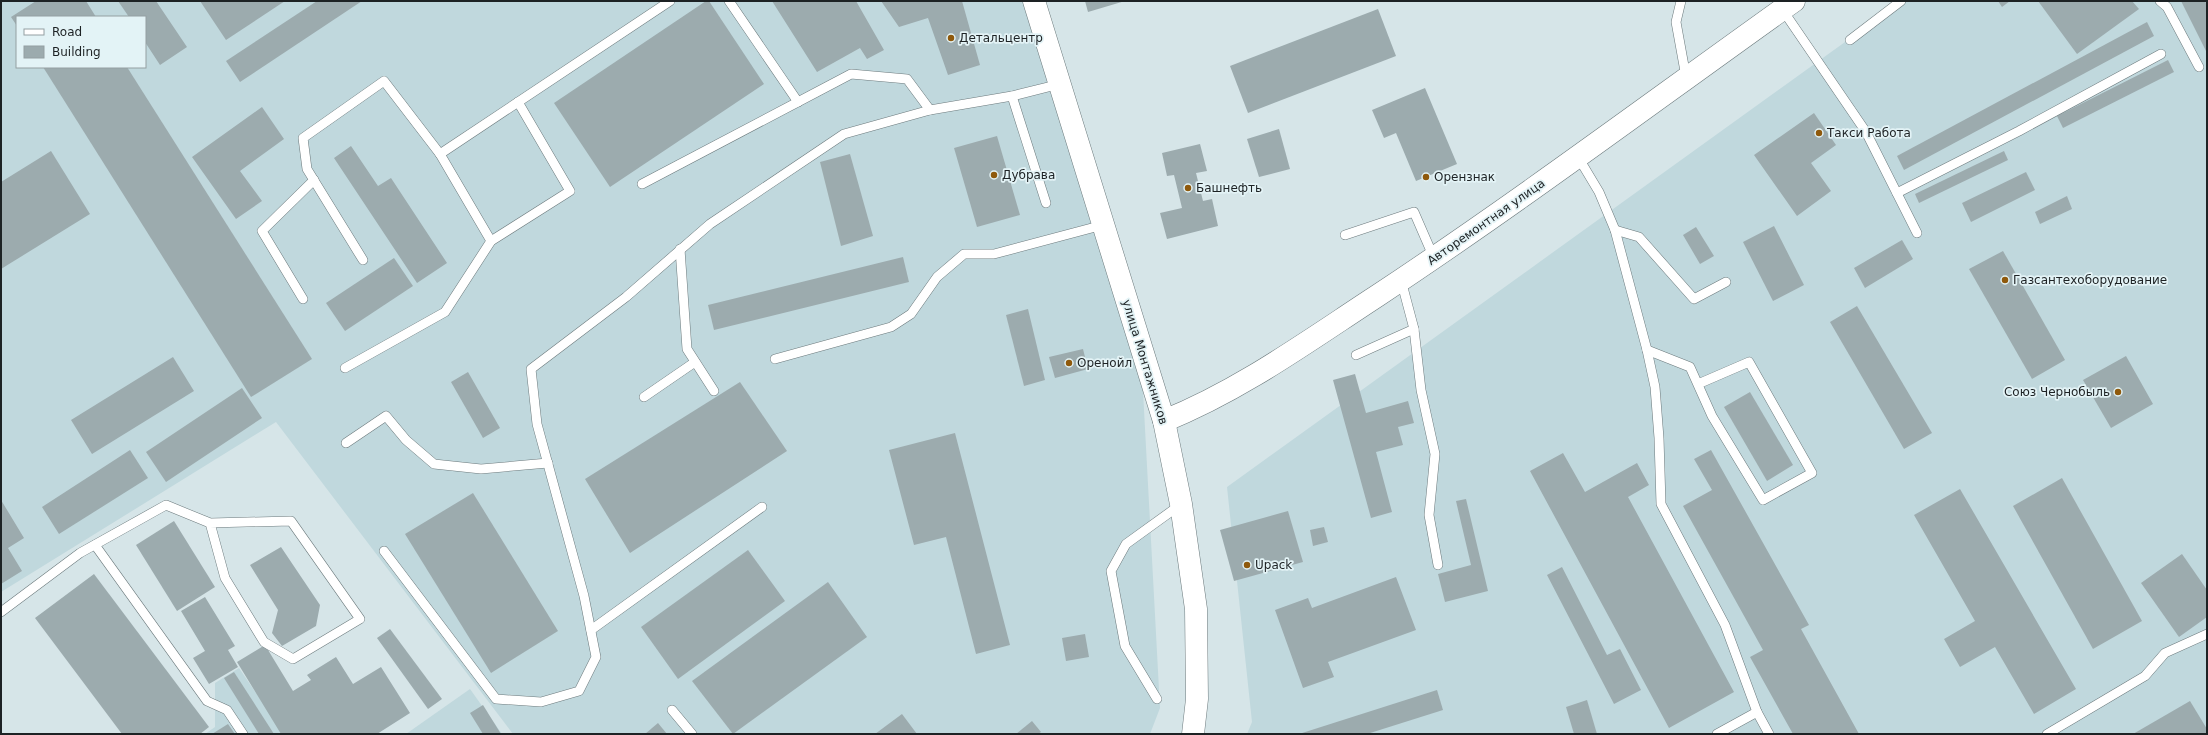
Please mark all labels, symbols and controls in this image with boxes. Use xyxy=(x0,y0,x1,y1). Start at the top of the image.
legend xyxy=(16,16,146,68)
text: Road xyxy=(52,25,82,39)
place label: Детальцентр xyxy=(959,31,1043,45)
marker: Детальцентр xyxy=(946,33,956,43)
text: Building xyxy=(52,45,101,59)
place label: Такси Работа xyxy=(1826,126,1911,140)
marker: Такси Работа xyxy=(1814,128,1824,138)
place label: Дубрава xyxy=(1002,168,1055,182)
marker: Дубрава xyxy=(989,170,999,180)
place label: Орензнак xyxy=(1434,170,1495,184)
marker: Орензнак xyxy=(1421,172,1431,182)
street label: Авторемонтная улица xyxy=(1425,176,1547,268)
place label: Башнефть xyxy=(1196,181,1262,195)
marker: Башнефть xyxy=(1183,183,1193,193)
place label: Газсантехоборудование xyxy=(2013,273,2167,287)
marker: Газсантехоборудование xyxy=(2000,275,2010,285)
street label: улица Монтажников xyxy=(1119,298,1171,426)
place label: Оренойл xyxy=(1077,356,1132,370)
marker: Оренойл xyxy=(1064,358,1074,368)
place label: Союз Чернобыль xyxy=(2004,385,2110,399)
marker: Союз Чернобыль xyxy=(2113,387,2123,397)
place label: Upack xyxy=(1255,558,1292,572)
marker: Upack xyxy=(1242,560,1252,570)

